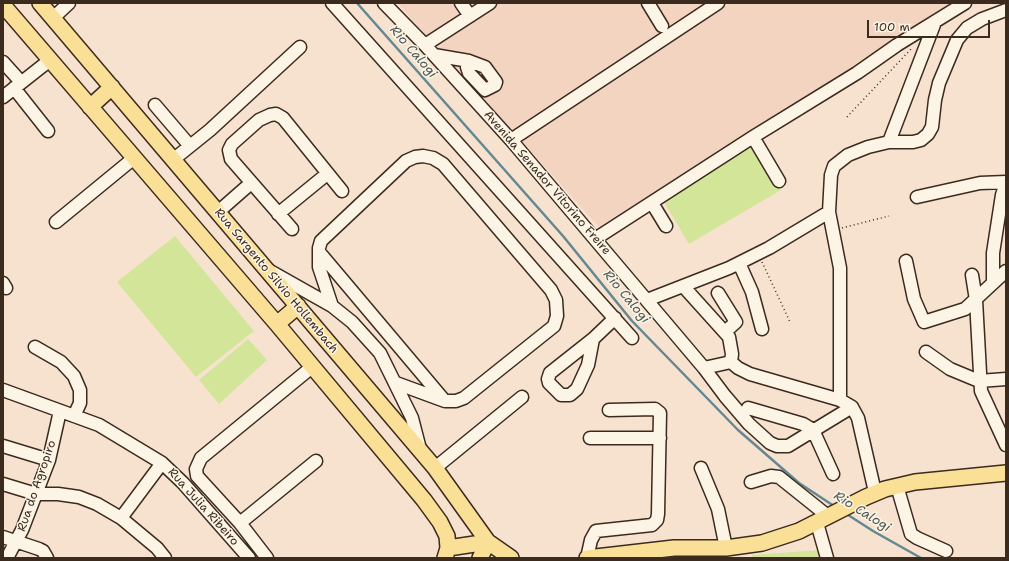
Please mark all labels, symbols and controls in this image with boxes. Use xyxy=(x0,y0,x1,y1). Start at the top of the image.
scale bar xyxy=(869,12,992,38)
text: 100 m xyxy=(874,19,910,35)
water label: Rio Calogi xyxy=(386,23,440,81)
street label: Avenida Senador Vitorino Freire xyxy=(480,108,614,258)
street label: Rua Sargento Silvio Hollembach xyxy=(211,206,341,356)
water label: Rio Calogi xyxy=(599,267,653,327)
street label: Rua do Agropiro xyxy=(15,438,59,534)
street label: Rua Julia Ribeiro xyxy=(164,465,242,549)
water label: Rio Calogi xyxy=(831,488,893,536)

